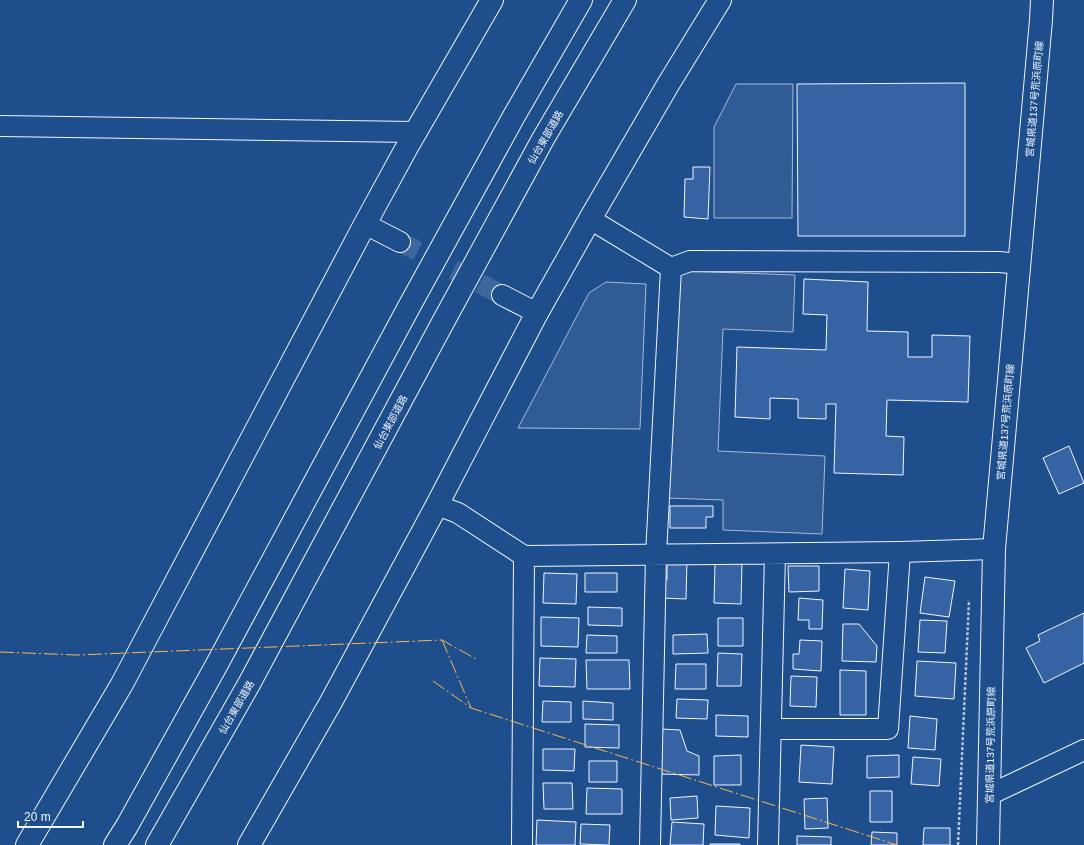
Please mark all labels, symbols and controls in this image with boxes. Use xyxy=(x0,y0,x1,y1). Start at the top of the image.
street label: 宮城県道137号荒浜原町線 xyxy=(1024,40,1045,158)
street label: 仙台東部道路 xyxy=(526,109,565,166)
street label: 宮城県道137号荒浜原町線 xyxy=(995,363,1016,481)
street label: 仙台東部道路 xyxy=(372,393,409,451)
street label: 仙台東部道路 xyxy=(217,679,256,736)
street label: 宮城県道137号荒浜原町線 xyxy=(984,687,997,803)
scale bar xyxy=(18,803,83,829)
text: 20 m xyxy=(24,810,51,824)

